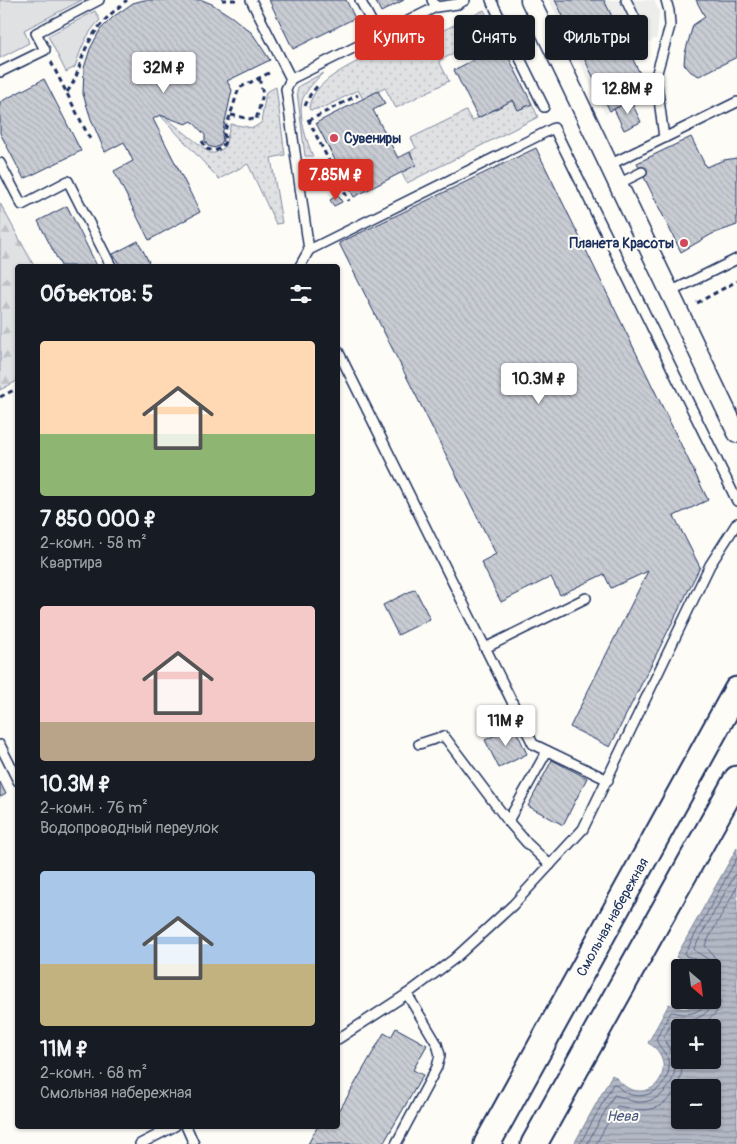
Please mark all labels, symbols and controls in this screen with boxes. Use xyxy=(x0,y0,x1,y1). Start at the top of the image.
chip: Купить xyxy=(355,15,444,60)
chip: Снять xyxy=(454,15,535,60)
chip: Фильтры xyxy=(545,15,648,60)
pin: 32M ₽ xyxy=(129,52,199,94)
text: 32M ₽ xyxy=(143,58,185,78)
pin: 12.8M ₽ xyxy=(582,72,674,115)
text: 12.8M ₽ xyxy=(602,79,654,99)
place label: Сувениры xyxy=(344,130,401,147)
marker: Сувениры xyxy=(328,132,340,144)
pin: 7.85M ₽ xyxy=(290,158,382,201)
text: 7.85M ₽ xyxy=(309,165,363,185)
place label: Планета Красоты xyxy=(569,235,674,252)
marker: Планета Красоты xyxy=(678,237,690,249)
icon: filters xyxy=(287,280,315,308)
text: Объектов: 5 xyxy=(40,281,153,308)
pin: 10.3M ₽ xyxy=(493,362,585,405)
text: 10.3M ₽ xyxy=(512,369,566,389)
icon: home xyxy=(133,373,223,463)
text: 7 850 000 ₽ xyxy=(40,506,157,533)
text: 2-комн. · 58 m² xyxy=(40,533,147,553)
text: Квартира xyxy=(40,553,102,573)
icon: home xyxy=(133,638,223,728)
pin: 11M ₽ xyxy=(471,704,541,747)
text: 11M ₽ xyxy=(487,711,525,731)
text: 10.3M ₽ xyxy=(40,771,111,798)
text: 2-комн. · 76 m² xyxy=(40,798,148,818)
text: Водопроводный переулок xyxy=(40,818,219,838)
street label: Смольная набережная xyxy=(573,855,652,979)
icon: home xyxy=(133,903,223,993)
north arrow xyxy=(671,959,721,1009)
map controls xyxy=(671,959,721,1129)
button: + xyxy=(671,1019,721,1069)
text: 11M ₽ xyxy=(40,1036,89,1063)
text: 2-комн. · 68 m² xyxy=(40,1063,147,1083)
button: − xyxy=(671,1079,721,1129)
text: Смольная набережная xyxy=(40,1083,192,1103)
water label: Нева xyxy=(606,1107,639,1126)

